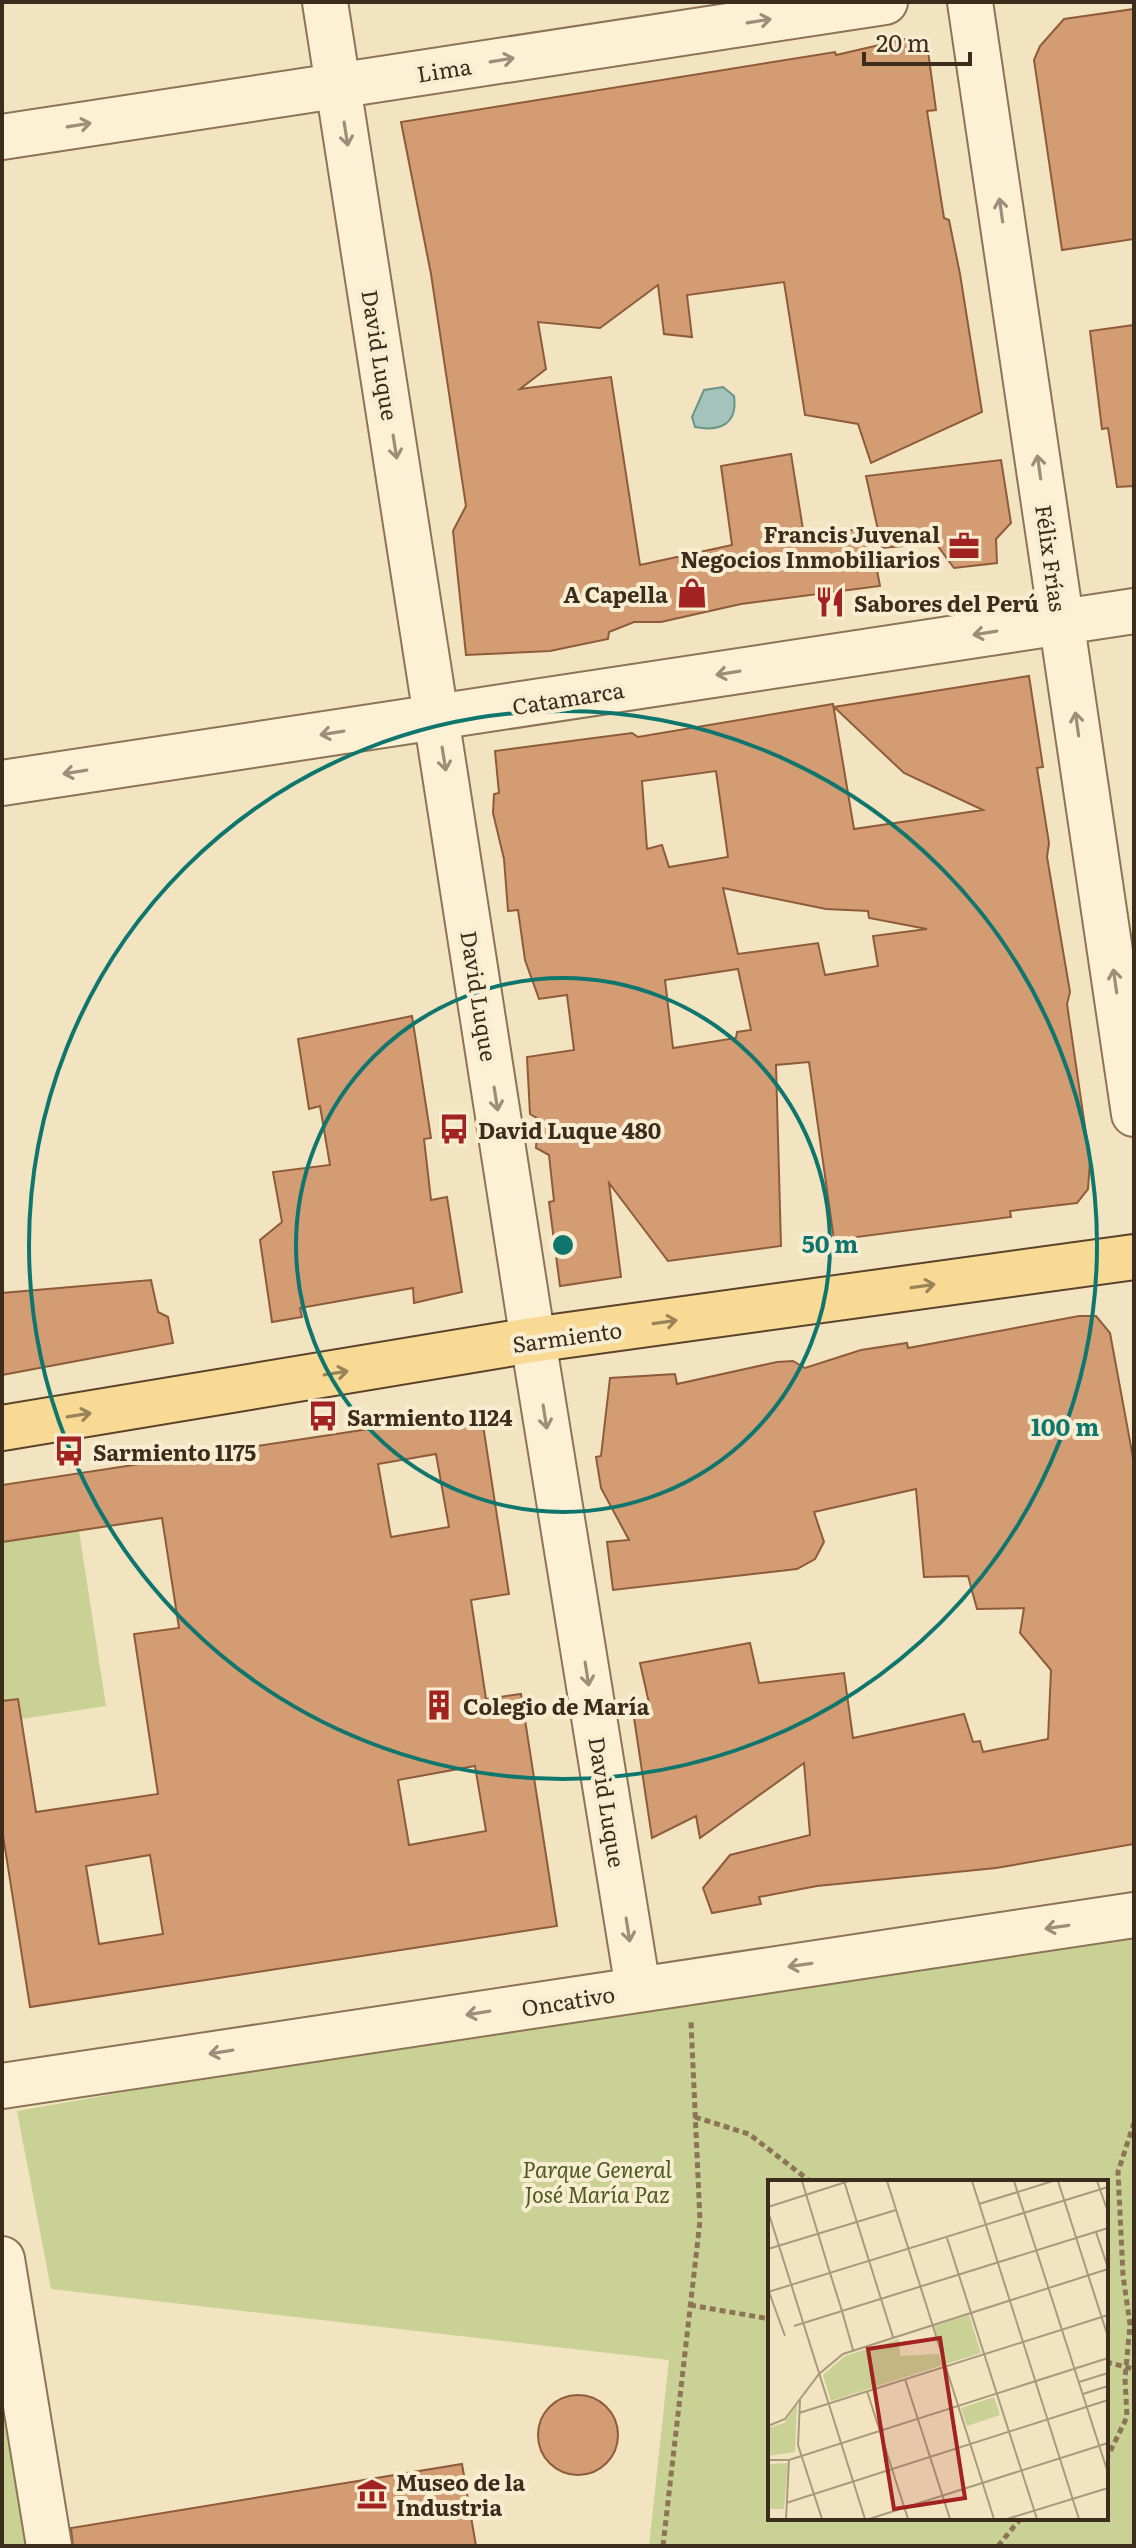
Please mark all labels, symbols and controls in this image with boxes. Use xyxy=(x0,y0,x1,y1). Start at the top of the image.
one-way arrow xyxy=(746,13,771,28)
scale bar xyxy=(864,16,970,66)
text: 20 m xyxy=(876,24,930,59)
street label: Lima xyxy=(414,48,474,90)
one-way arrow xyxy=(489,52,514,67)
one-way arrow xyxy=(66,116,91,131)
one-way arrow xyxy=(339,121,354,147)
one-way arrow xyxy=(993,198,1008,223)
street label: David Luque xyxy=(354,287,408,423)
one-way arrow xyxy=(388,433,403,459)
one-way arrow xyxy=(1031,455,1046,480)
street label: Félix Frías xyxy=(1028,502,1076,614)
place label: Francis Juvenal Negocios Inmobiliarios xyxy=(680,517,940,575)
office icon: Francis Juvenal Negocios Inmobiliarios xyxy=(947,529,981,563)
shop icon: A Capella xyxy=(675,576,709,610)
place label: A Capella xyxy=(564,577,668,610)
restaurant icon: Sabores del Perú xyxy=(813,585,847,619)
place label: Sabores del Perú xyxy=(854,586,1039,619)
one-way arrow xyxy=(973,626,998,641)
one-way arrow xyxy=(716,666,741,681)
street label: Catamarca xyxy=(510,672,626,722)
one-way arrow xyxy=(1069,712,1084,737)
one-way arrow xyxy=(320,726,346,741)
one-way arrow xyxy=(437,746,452,771)
one-way arrow xyxy=(63,765,89,780)
street label: David Luque xyxy=(453,928,507,1064)
one-way arrow xyxy=(1107,969,1122,995)
one-way arrow xyxy=(489,1086,504,1111)
bus stop icon: David Luque 480 xyxy=(437,1112,471,1146)
place label: David Luque 480 xyxy=(478,1113,661,1146)
text: 50 m xyxy=(802,1225,858,1260)
centre of rings xyxy=(549,1231,577,1259)
one-way arrow xyxy=(909,1279,936,1294)
street label: Sarmiento xyxy=(510,1312,624,1360)
one-way arrow xyxy=(652,1314,677,1329)
one-way arrow xyxy=(322,1364,348,1379)
bus stop icon: Sarmiento 1124 xyxy=(306,1399,340,1433)
place label: Sarmiento 1124 xyxy=(347,1400,512,1433)
one-way arrow xyxy=(538,1404,553,1429)
one-way arrow xyxy=(66,1407,91,1422)
text: 100 m xyxy=(1031,1408,1099,1443)
bus stop icon: Sarmiento 1175 xyxy=(52,1434,86,1468)
place label: Sarmiento 1175 xyxy=(93,1435,256,1468)
one-way arrow xyxy=(580,1661,595,1686)
building icon: Colegio de María xyxy=(422,1688,456,1722)
place label: Colegio de María xyxy=(463,1689,650,1722)
street label: David Luque xyxy=(581,1734,635,1870)
one-way arrow xyxy=(622,1917,637,1943)
one-way arrow xyxy=(1045,1920,1070,1935)
one-way arrow xyxy=(788,1958,813,1973)
street label: Oncativo xyxy=(519,1976,617,2024)
one-way arrow xyxy=(466,2007,491,2022)
one-way arrow xyxy=(209,2046,234,2061)
park label: Parque General José María Paz xyxy=(522,2152,673,2210)
inset map xyxy=(768,2180,1108,2520)
place label: Museo de la Industria xyxy=(396,2465,526,2523)
museum icon: Museo de la Industria xyxy=(355,2477,389,2511)

